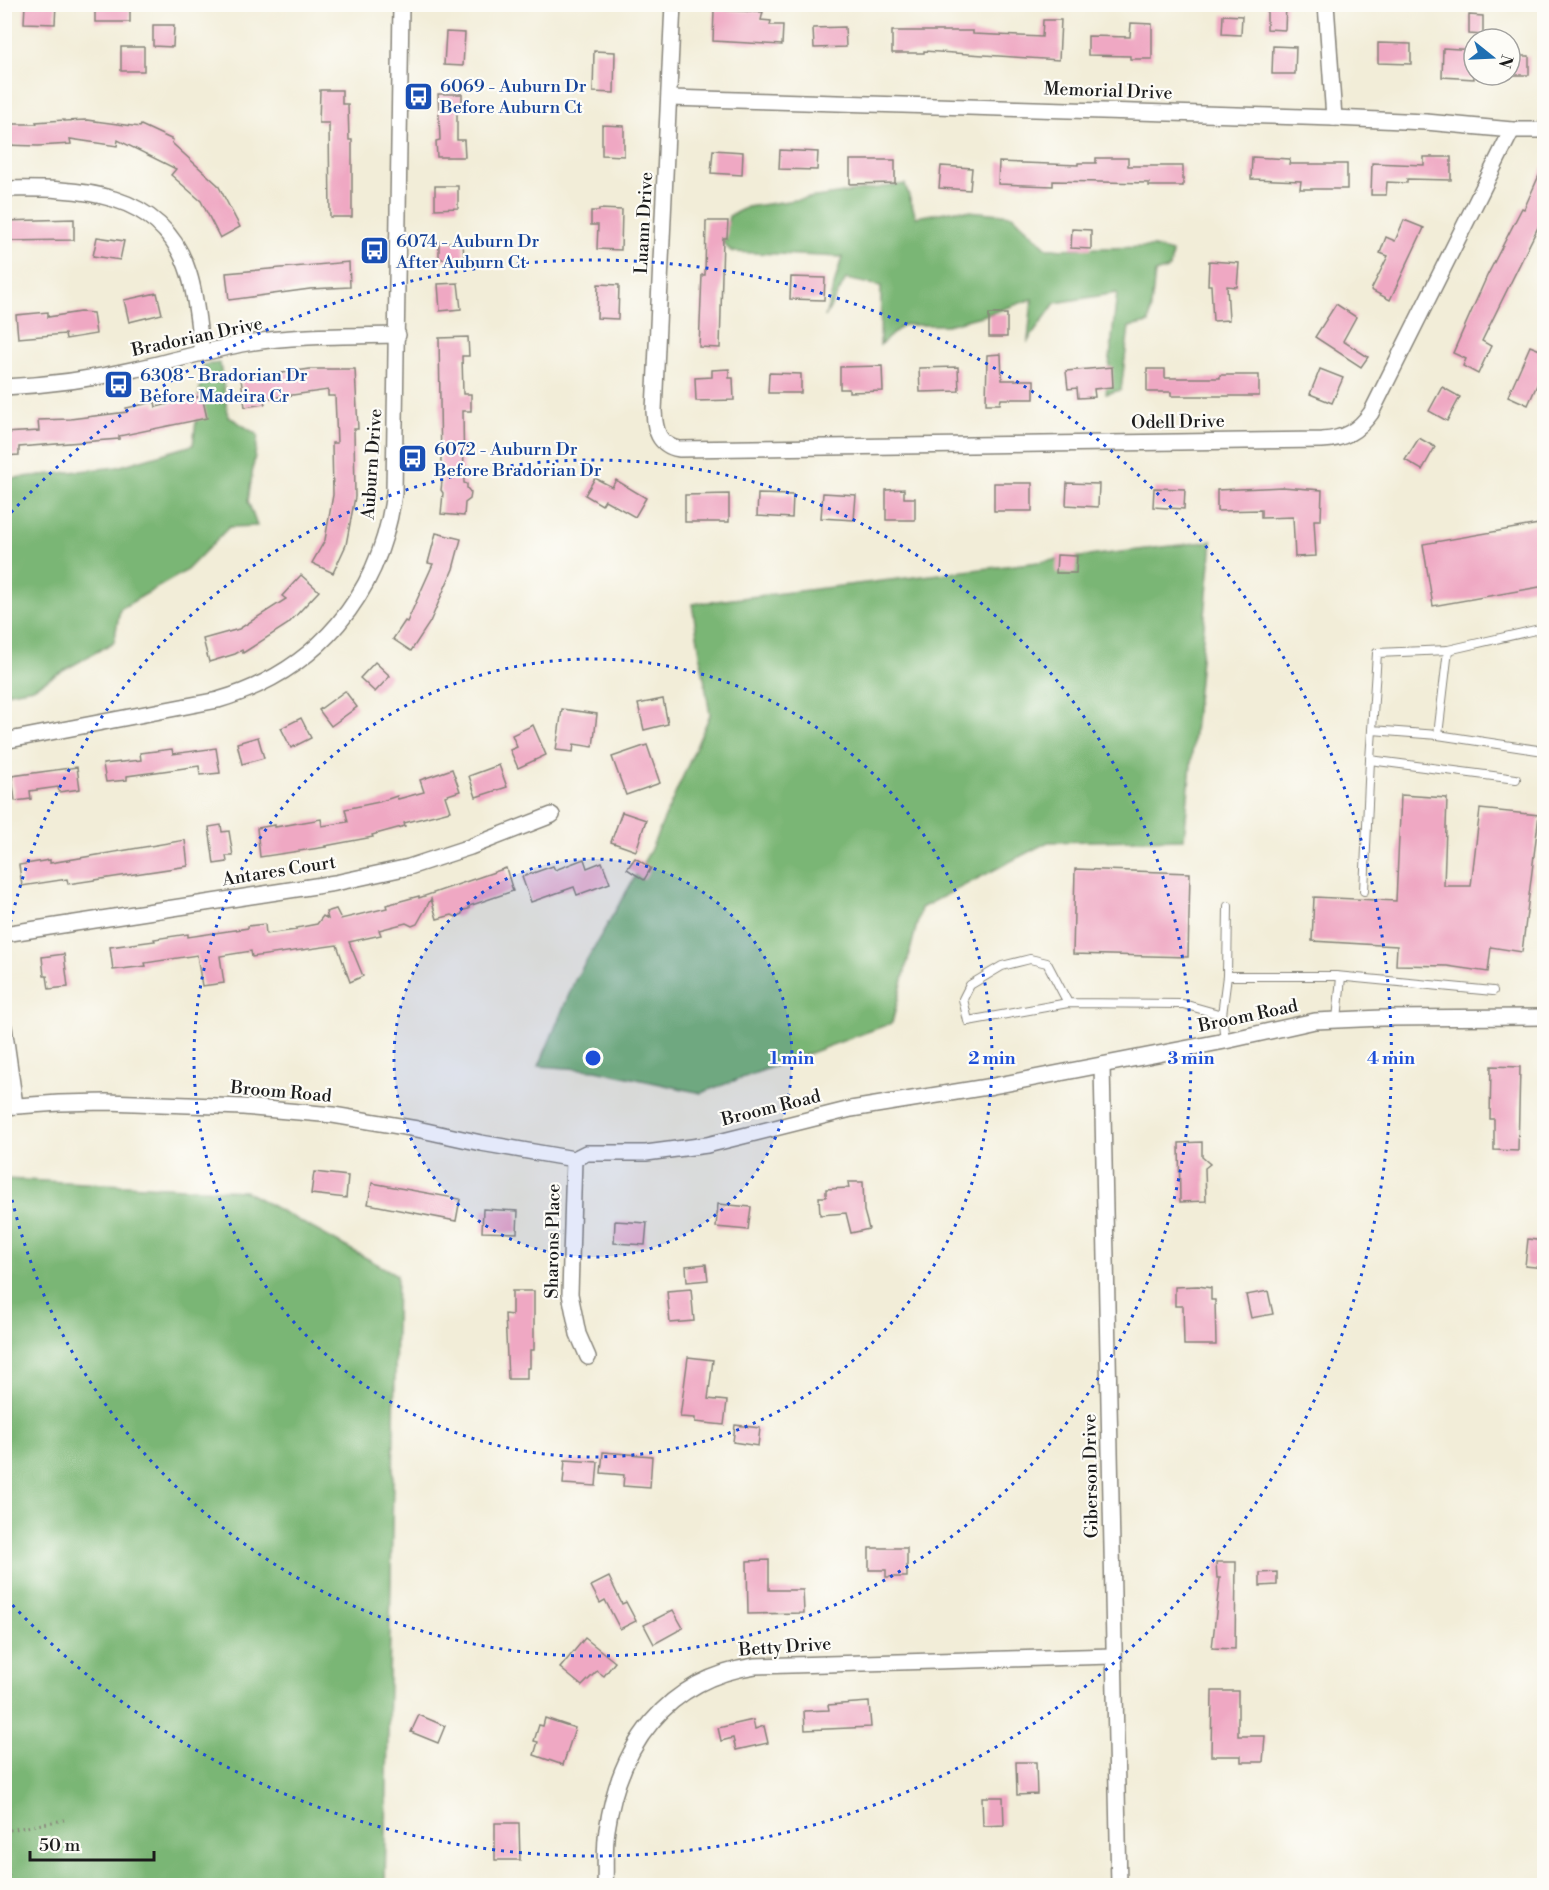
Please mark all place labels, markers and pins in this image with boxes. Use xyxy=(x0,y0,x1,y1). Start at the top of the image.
place label: 6069 - Auburn Dr Before Auburn Ct xyxy=(439,75,587,119)
bus stop icon: 6069 - Auburn Dr Before Auburn Ct xyxy=(403,80,435,112)
place label: 6074 - Auburn Dr After Auburn Ct xyxy=(395,230,539,274)
bus stop icon: 6074 - Auburn Dr After Auburn Ct xyxy=(359,235,391,267)
place label: 6308 - Bradorian Dr Before Madeira Cr xyxy=(139,364,308,408)
bus stop icon: 6308 - Bradorian Dr Before Madeira Cr xyxy=(103,369,135,401)
place label: 6072 - Auburn Dr Before Bradorian Dr xyxy=(433,438,602,482)
bus stop icon: 6072 - Auburn Dr Before Bradorian Dr xyxy=(397,443,429,475)
centre of rings xyxy=(583,1048,603,1068)

